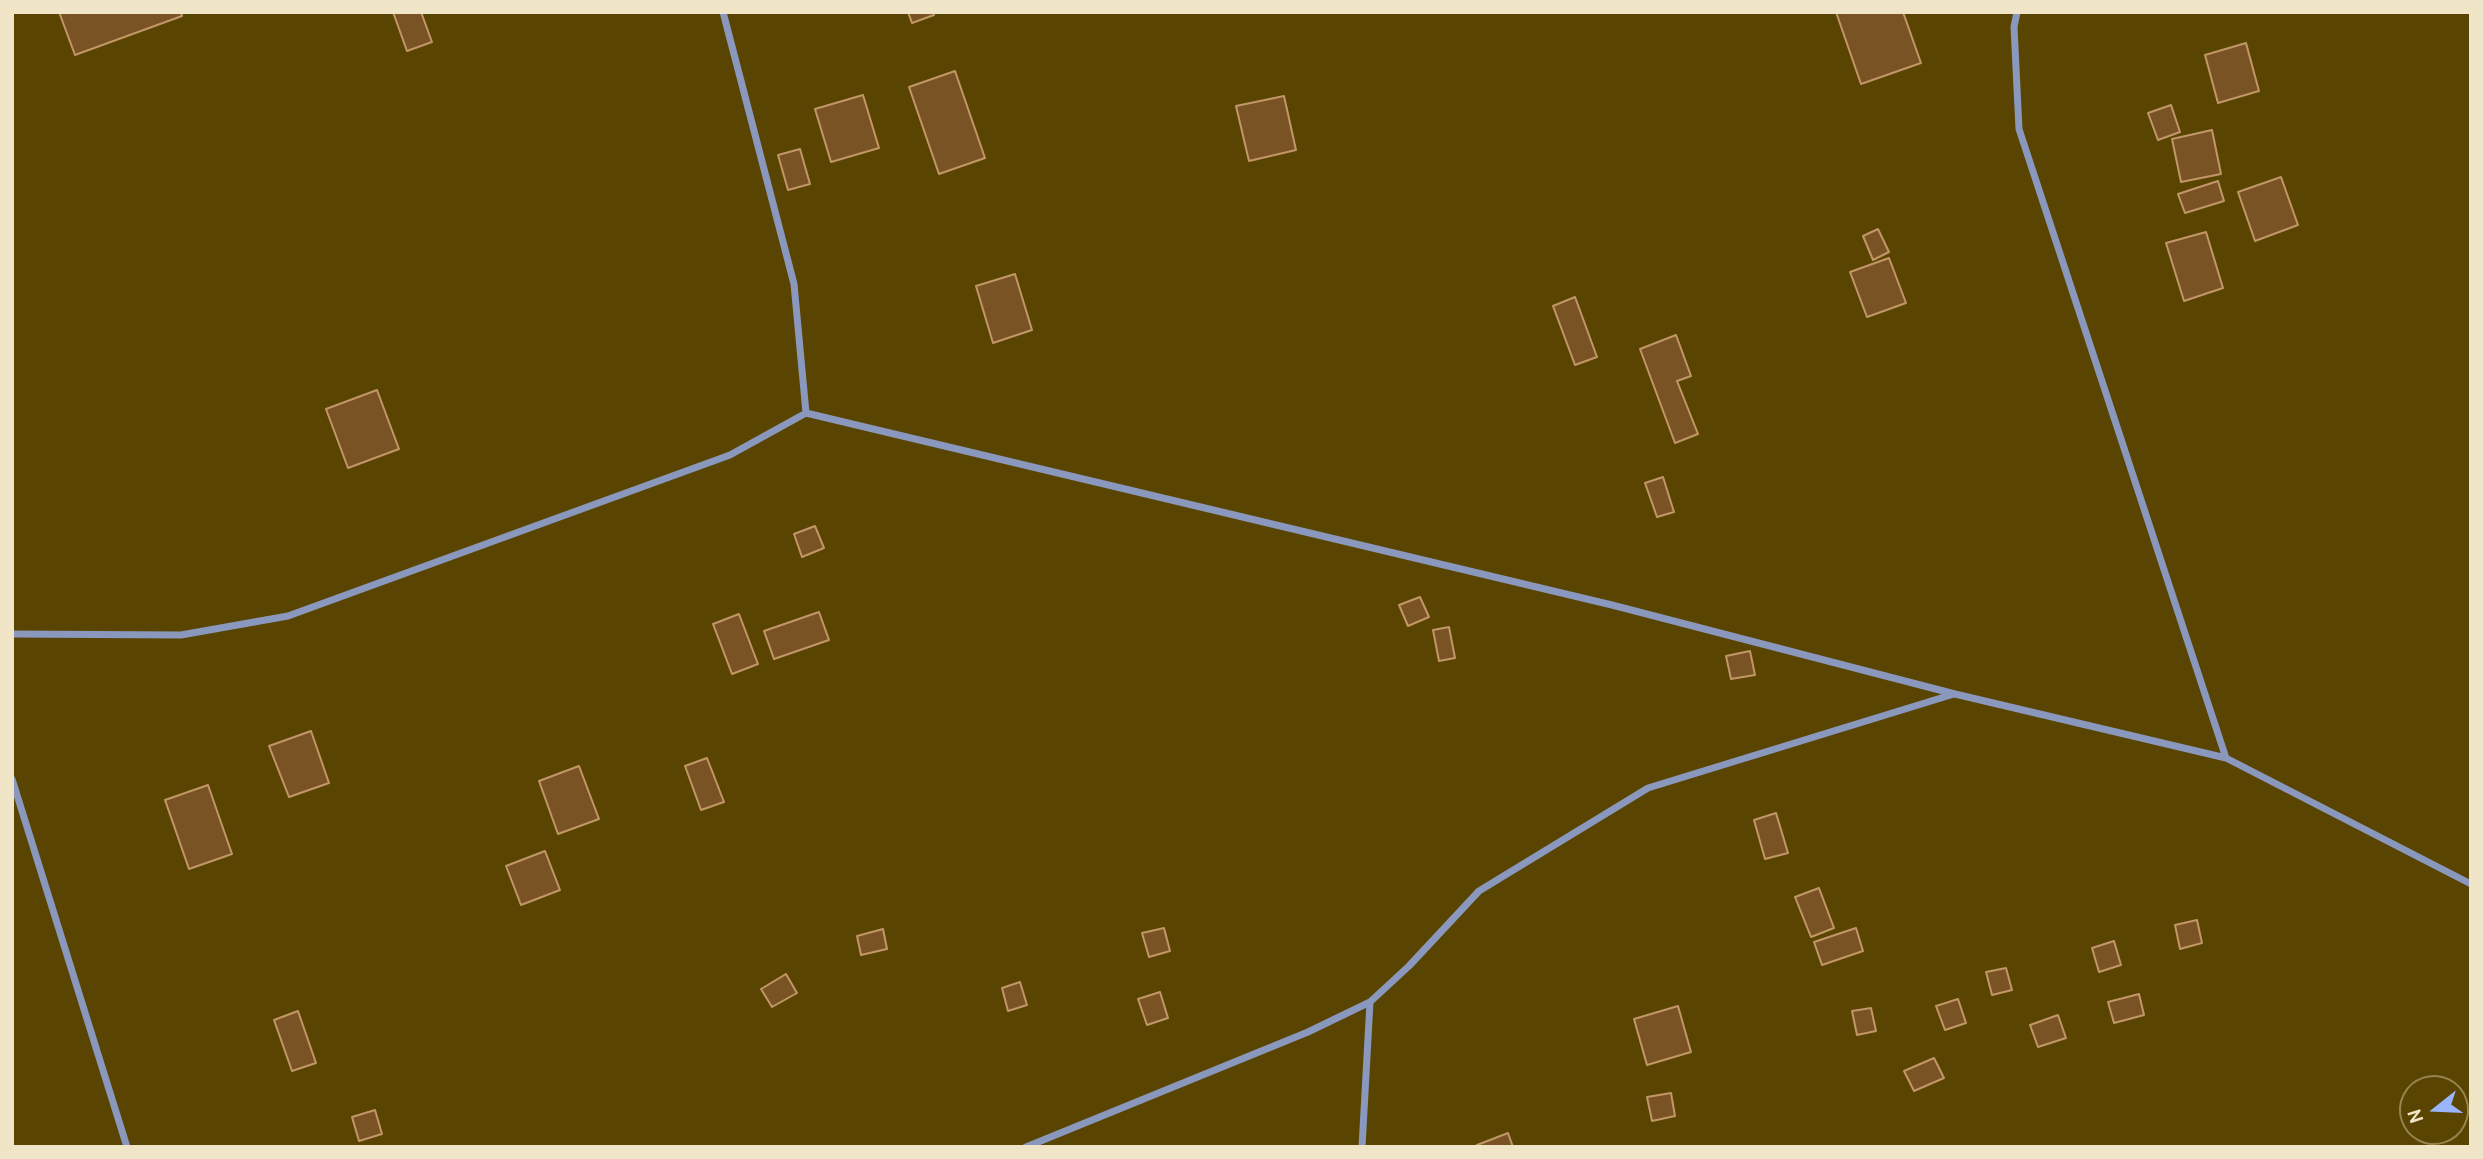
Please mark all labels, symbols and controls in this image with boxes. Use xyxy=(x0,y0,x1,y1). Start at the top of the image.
north arrow xyxy=(2399,1075,2469,1145)
text: N xyxy=(2402,1106,2428,1126)

